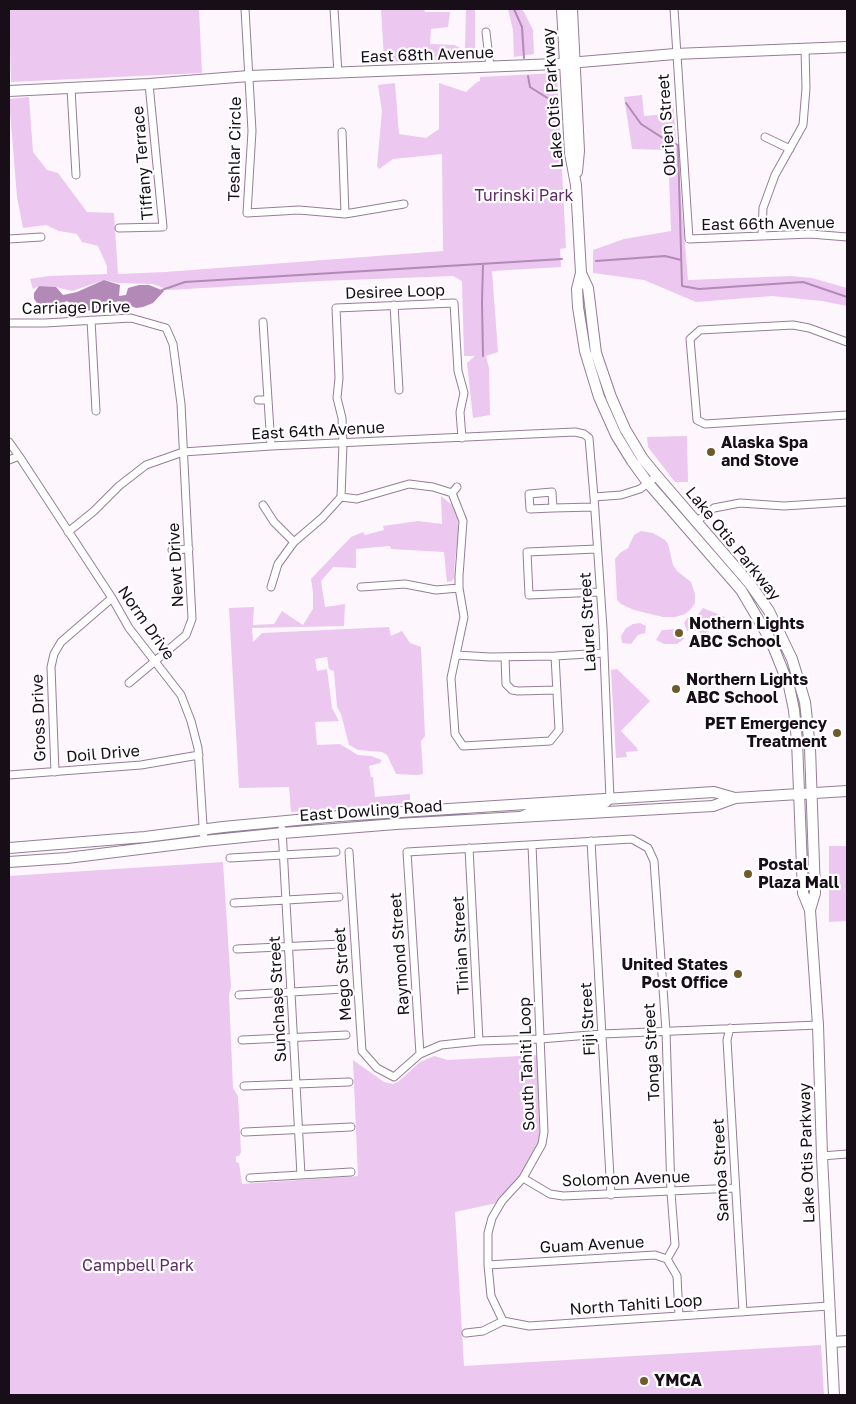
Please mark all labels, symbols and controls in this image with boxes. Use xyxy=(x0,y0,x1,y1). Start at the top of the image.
street label: Lake Otis Parkway xyxy=(539,27,567,169)
street label: East 68th Avenue xyxy=(360,43,494,67)
street label: Obrien Street xyxy=(654,73,680,177)
street label: Teshlar Circle xyxy=(224,96,246,202)
street label: Tiffany Terrace xyxy=(128,105,158,221)
park label: Turinski Park xyxy=(475,186,573,206)
street label: East 66th Avenue xyxy=(701,213,835,235)
street label: Desiree Loop xyxy=(345,281,445,303)
street label: Carriage Drive xyxy=(22,297,130,319)
street label: East 64th Avenue xyxy=(251,418,385,444)
place label: Alaska Spa and Stove xyxy=(721,433,808,471)
marker: Alaska Spa and Stove xyxy=(705,446,717,458)
street label: Lake Otis Parkway xyxy=(681,483,785,605)
street label: Newt Drive xyxy=(164,522,188,608)
street label: Laurel Street xyxy=(576,572,600,672)
street label: Norm Drive xyxy=(114,582,178,664)
place label: Nothern Lights ABC School xyxy=(689,614,805,652)
marker: Nothern Lights ABC School xyxy=(673,627,685,639)
place label: Northern Lights ABC School xyxy=(686,670,808,708)
street label: Gross Drive xyxy=(28,674,50,762)
marker: Northern Lights ABC School xyxy=(670,683,682,695)
place label: PET Emergency Treatment xyxy=(705,714,827,752)
marker: PET Emergency Treatment xyxy=(831,727,843,739)
street label: Doil Drive xyxy=(65,741,141,767)
street label: East Dowling Road xyxy=(299,796,443,826)
place label: Postal Plaza Mall xyxy=(758,855,839,893)
marker: Postal Plaza Mall xyxy=(742,868,754,880)
street label: Raymond Street xyxy=(386,892,414,1016)
street label: Tinian Street xyxy=(449,895,473,995)
street label: Mego Street xyxy=(330,927,356,1021)
street label: Sunchase Street xyxy=(265,935,291,1063)
place label: United States Post Office xyxy=(622,955,728,993)
marker: United States Post Office xyxy=(732,968,744,980)
street label: Fiji Street xyxy=(576,982,600,1056)
street label: South Tahiti Loop xyxy=(515,997,539,1131)
street label: Tonga Street xyxy=(640,1002,664,1102)
street label: Lake Otis Parkway xyxy=(795,1082,819,1224)
street label: Samoa Street xyxy=(709,1118,733,1222)
street label: Solomon Avenue xyxy=(561,1167,691,1191)
street label: Guam Avenue xyxy=(539,1233,645,1257)
park label: Campbell Park xyxy=(82,1256,194,1276)
street label: North Tahiti Loop xyxy=(569,1291,703,1319)
place label: YMCA xyxy=(654,1371,702,1391)
marker: YMCA xyxy=(638,1375,650,1387)

